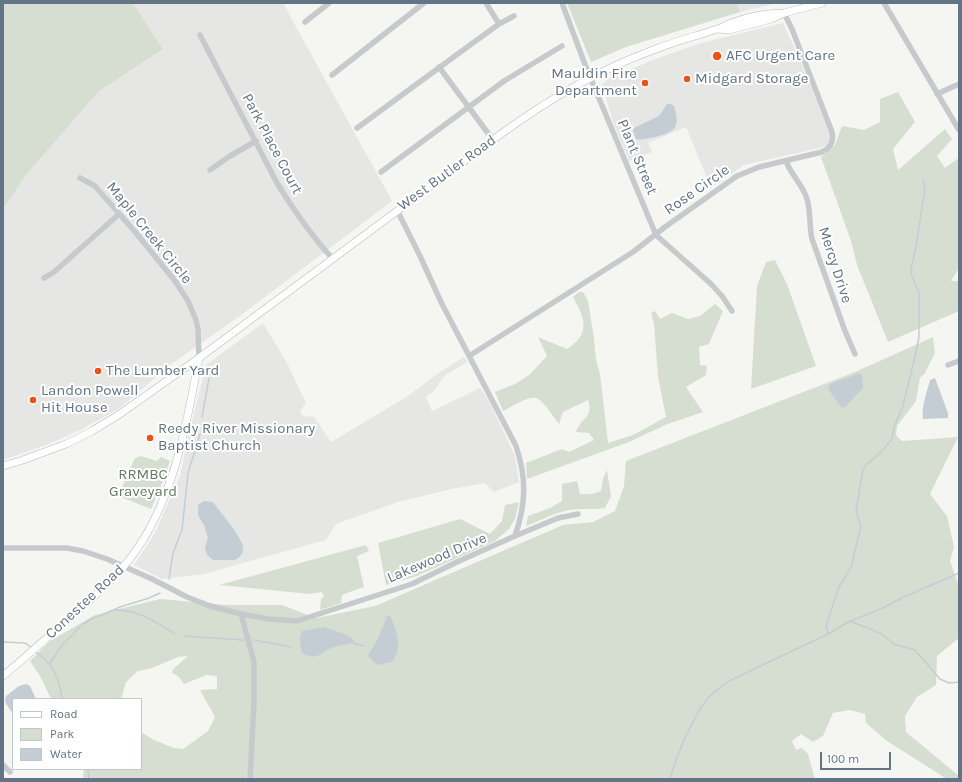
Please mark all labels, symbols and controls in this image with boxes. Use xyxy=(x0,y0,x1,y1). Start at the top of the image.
place label: AFC Urgent Care xyxy=(726,47,835,65)
marker: AFC Urgent Care xyxy=(711,50,723,62)
place label: Mauldin Fire Department xyxy=(551,65,637,100)
place label: Midgard Storage xyxy=(695,70,808,88)
marker: Midgard Storage xyxy=(682,74,692,84)
marker: Mauldin Fire Department xyxy=(640,78,650,88)
street label: Park Place Court xyxy=(238,91,306,197)
street label: Plant Street xyxy=(613,117,661,197)
street label: West Butler Road xyxy=(394,131,500,215)
street label: Rose Circle xyxy=(661,161,733,219)
street label: Maple Creek Circle xyxy=(102,178,196,288)
street label: Mercy Drive xyxy=(814,225,856,305)
place label: The Lumber Yard xyxy=(106,362,219,380)
marker: The Lumber Yard xyxy=(93,366,103,376)
place label: Landon Powell Hit House xyxy=(41,382,138,417)
marker: Landon Powell Hit House xyxy=(28,395,38,405)
place label: Reedy River Missionary Baptist Church xyxy=(158,420,315,455)
marker: Reedy River Missionary Baptist Church xyxy=(145,433,155,443)
park label: RRMBC Graveyard xyxy=(109,466,177,501)
street label: Lakewood Drive xyxy=(385,529,489,587)
street label: Conestee Road xyxy=(42,561,128,643)
legend xyxy=(12,698,142,770)
text: Road xyxy=(50,707,78,721)
text: Park xyxy=(50,727,74,741)
scale bar xyxy=(822,744,893,770)
text: Water xyxy=(50,747,82,761)
text: 100 m xyxy=(827,752,859,766)

